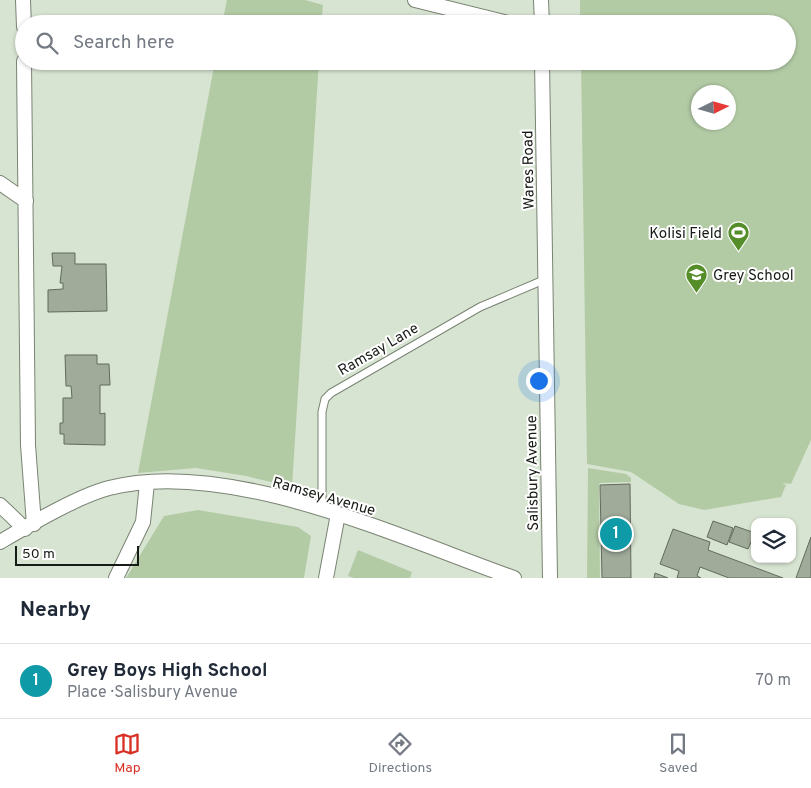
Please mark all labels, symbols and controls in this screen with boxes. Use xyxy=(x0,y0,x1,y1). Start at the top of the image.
search box xyxy=(15,15,796,70)
icon: search xyxy=(33,29,61,57)
text: Search here xyxy=(73,31,175,55)
north arrow xyxy=(691,85,736,130)
street label: Wares Road xyxy=(519,130,540,210)
sports icon: Kolisi Field xyxy=(726,221,750,252)
place label: Kolisi Field xyxy=(649,225,722,244)
school or university icon: Grey School xyxy=(685,263,709,294)
place label: Grey School xyxy=(713,267,794,286)
street label: Ramsay Lane xyxy=(335,320,422,381)
your location xyxy=(526,368,552,394)
street label: Salisbury Avenue xyxy=(523,415,544,531)
street label: Ramsey Avenue xyxy=(270,474,377,521)
pin: 1 xyxy=(600,515,632,553)
map controls xyxy=(751,518,796,563)
button: layers xyxy=(751,518,796,563)
scale bar xyxy=(15,543,139,566)
text: 50 m xyxy=(22,546,55,563)
text: Nearby xyxy=(20,597,91,624)
text: Grey Boys High School xyxy=(67,659,268,683)
text: 1 xyxy=(33,671,39,691)
text: 70 m xyxy=(756,671,791,691)
text: Place · Salisbury Avenue xyxy=(67,683,238,703)
tab: Map xyxy=(113,730,141,777)
tab: Directions xyxy=(368,730,432,777)
tab: Saved xyxy=(659,730,698,777)

